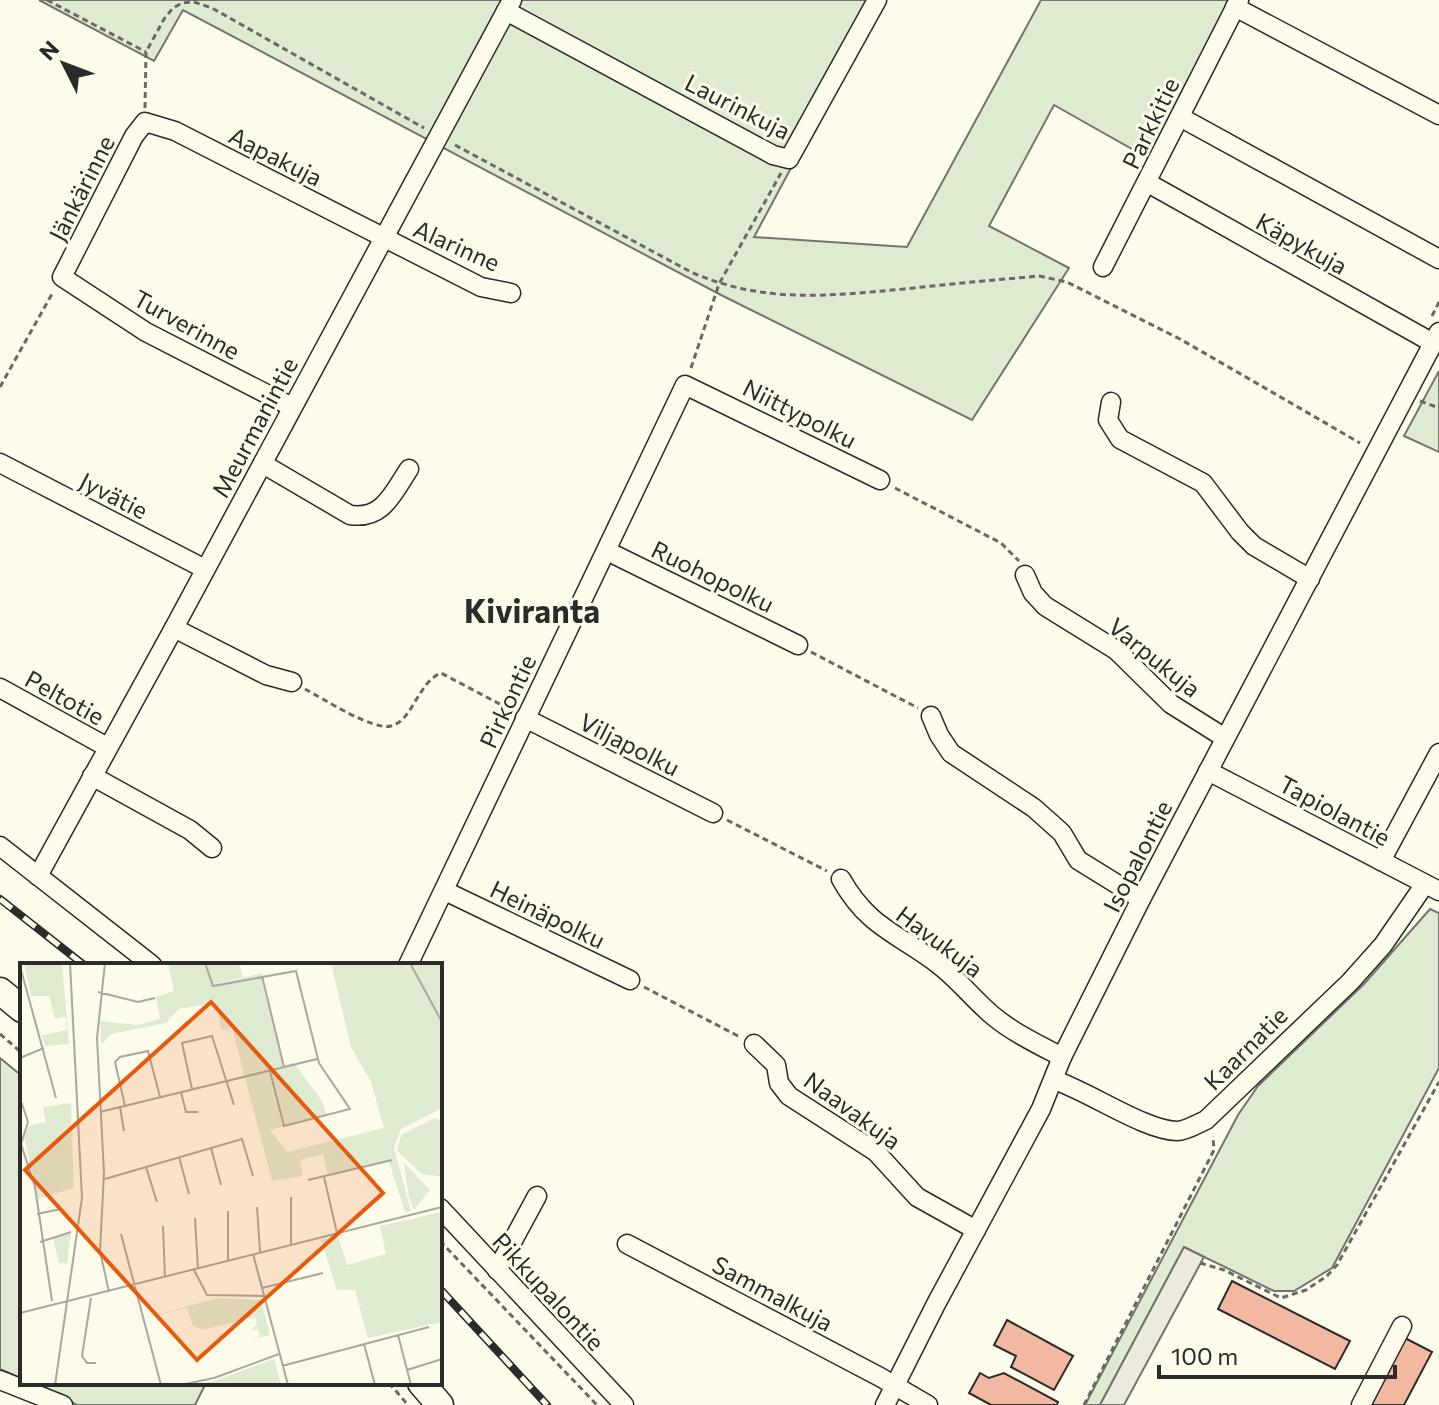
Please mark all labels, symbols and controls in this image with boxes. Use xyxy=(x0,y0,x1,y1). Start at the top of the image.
north arrow xyxy=(24,24,104,104)
text: N xyxy=(33,35,64,65)
street label: Laurinkuja xyxy=(680,67,796,145)
street label: Parkkitie xyxy=(1115,73,1185,173)
street label: Aapakuja xyxy=(225,120,327,192)
street label: Jänkärinne xyxy=(42,130,120,246)
street label: Käpykuja xyxy=(1251,206,1353,280)
street label: Alarinne xyxy=(409,213,505,277)
street label: Turverinne xyxy=(129,283,245,365)
street label: Meurmanintie xyxy=(205,352,303,502)
street label: Niittypolku xyxy=(738,372,862,454)
street label: Jyvätie xyxy=(75,466,153,524)
street label: Ruohopolku xyxy=(647,534,779,618)
district label: Kiviranta xyxy=(464,590,600,630)
street label: Varpukuja xyxy=(1103,611,1207,703)
street label: Pirkontie xyxy=(473,650,541,752)
street label: Peltotie xyxy=(20,663,110,731)
street label: Viljapolku xyxy=(575,706,685,782)
street label: Tapiolantie xyxy=(1274,769,1396,851)
street label: Isopalontie xyxy=(1096,795,1178,917)
street label: Heinäpolku xyxy=(486,874,610,954)
street label: Havukuja xyxy=(891,899,989,983)
inset map xyxy=(20,963,442,1385)
street label: Kaarnatie xyxy=(1197,1000,1293,1096)
street label: Naavakuja xyxy=(799,1065,907,1155)
street label: Pikkupalontie xyxy=(487,1226,611,1356)
street label: Sammalkuja xyxy=(708,1249,838,1337)
scale bar xyxy=(1159,1329,1395,1379)
text: 100 m xyxy=(1171,1341,1238,1370)

